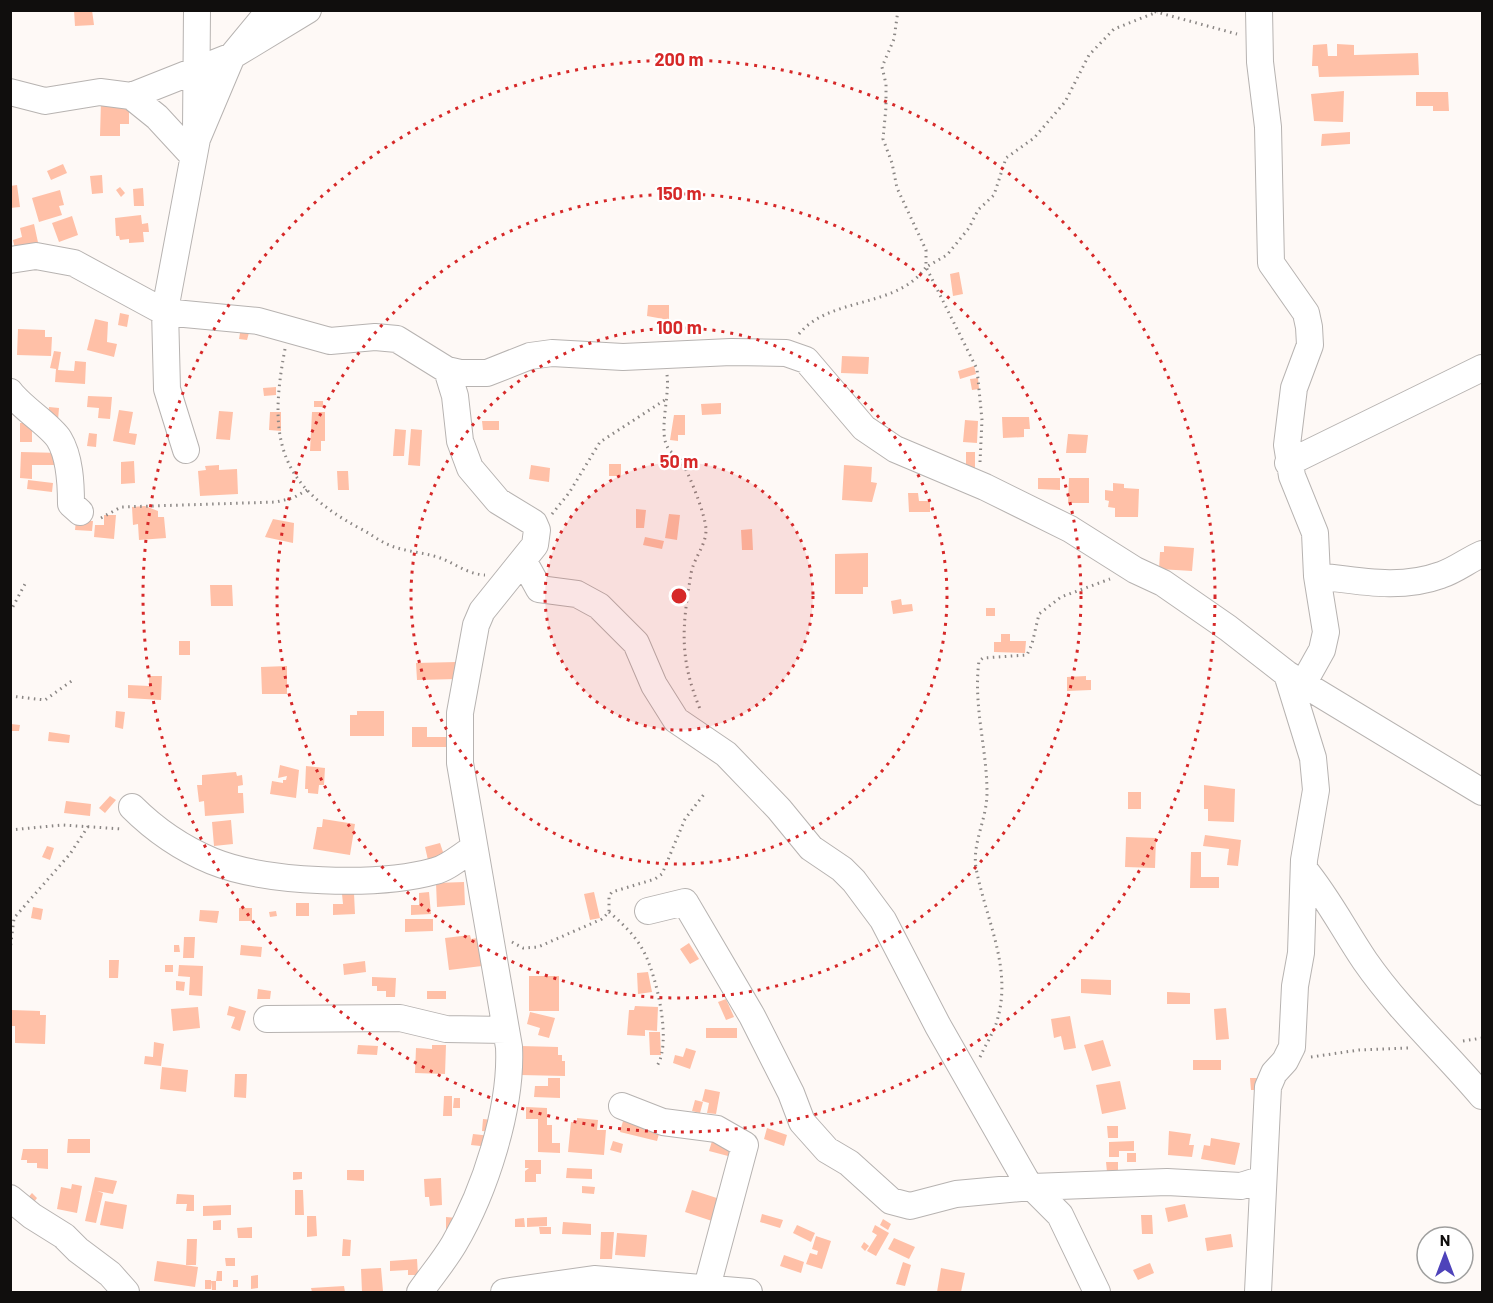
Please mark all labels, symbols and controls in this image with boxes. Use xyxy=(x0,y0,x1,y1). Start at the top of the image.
text: 200 m xyxy=(654,48,704,70)
text: 150 m xyxy=(657,182,701,204)
text: 100 m xyxy=(656,316,702,338)
text: 50 m xyxy=(660,450,698,472)
centre of rings xyxy=(669,586,689,606)
north arrow xyxy=(1415,1225,1475,1285)
text: N xyxy=(1440,1230,1450,1249)

